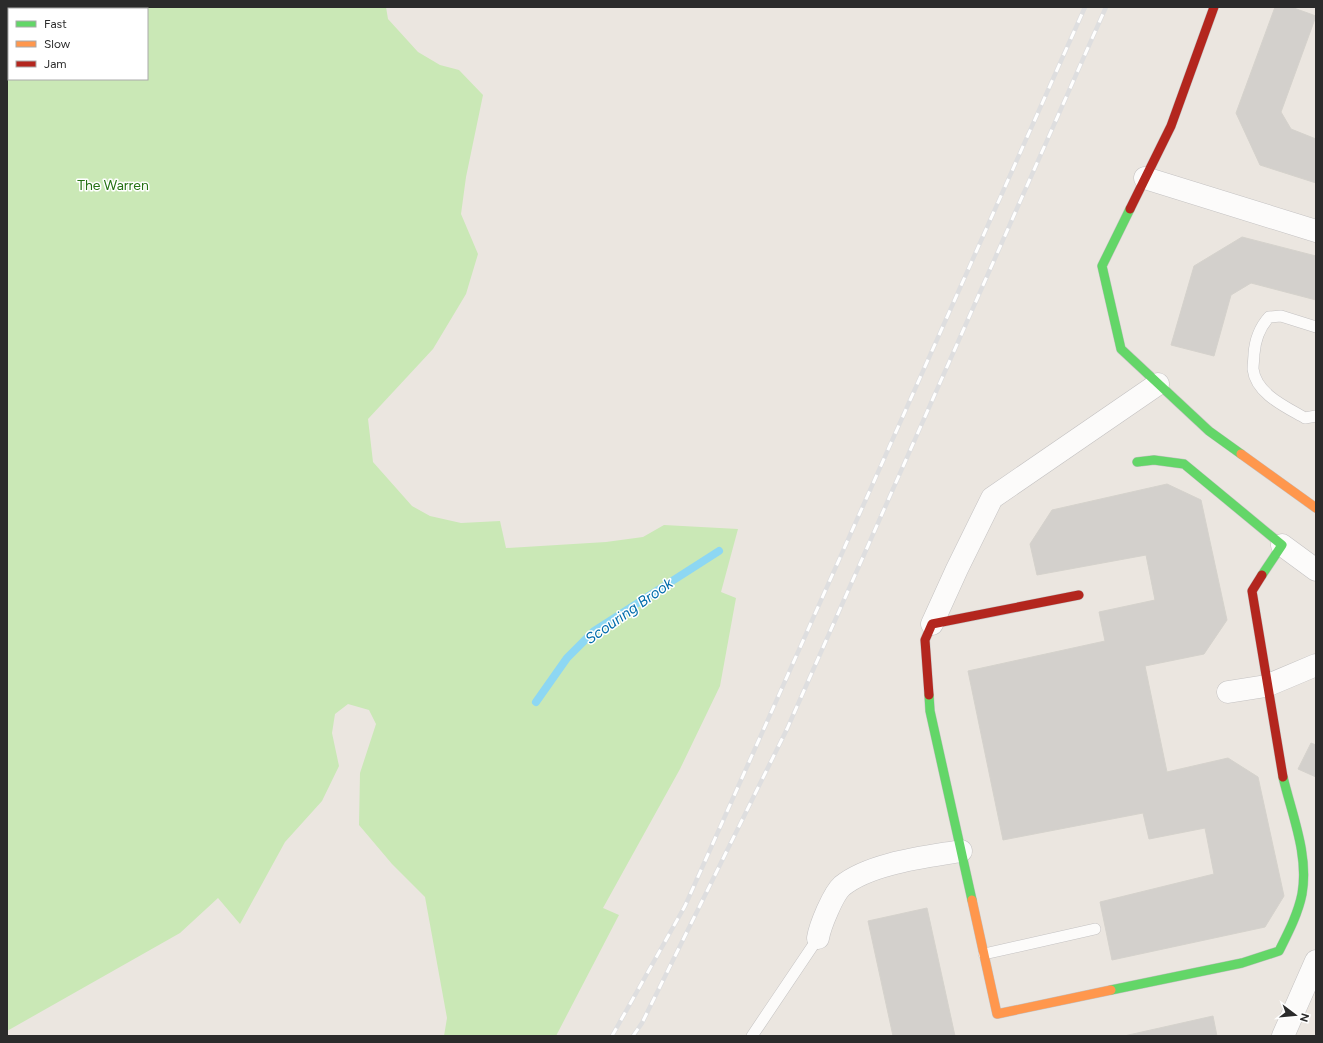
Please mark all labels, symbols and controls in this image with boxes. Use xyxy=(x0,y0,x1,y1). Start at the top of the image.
legend xyxy=(8,8,148,80)
text: Fast xyxy=(44,17,67,31)
text: Slow xyxy=(44,37,71,51)
text: Jam xyxy=(44,57,67,71)
park label: The Warren xyxy=(77,177,149,194)
water label: Scouring Brook xyxy=(582,574,677,648)
north arrow xyxy=(1275,995,1315,1035)
text: N xyxy=(1297,1012,1312,1024)

